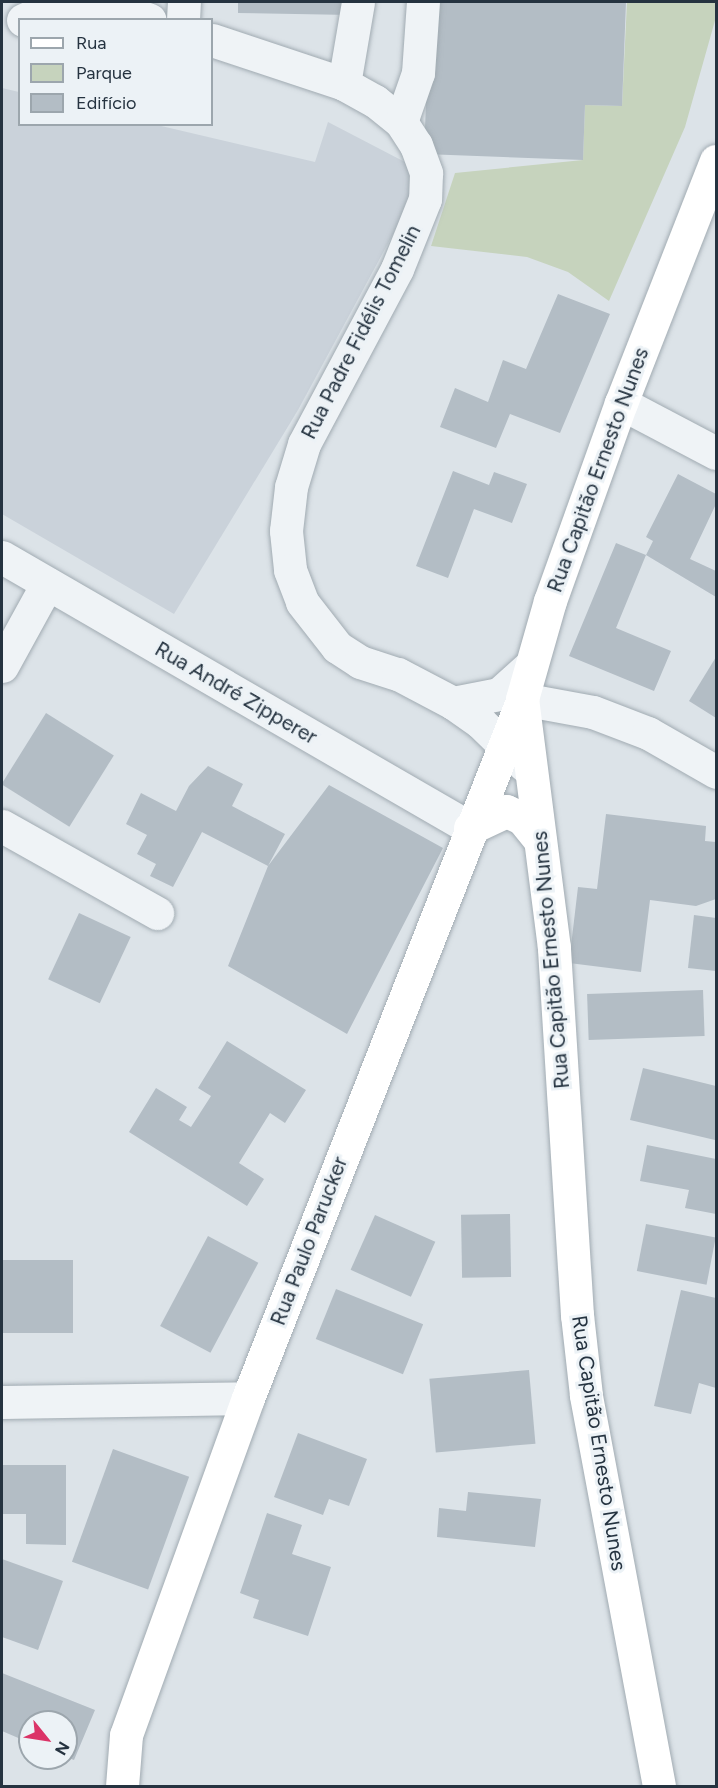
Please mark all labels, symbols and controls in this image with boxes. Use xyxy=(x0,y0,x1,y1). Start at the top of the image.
legend xyxy=(18,18,213,126)
text: Rua xyxy=(76,32,107,54)
text: Parque xyxy=(76,62,132,84)
text: Edifício xyxy=(76,92,137,114)
street label: Rua Padre Fidélis Tomelin xyxy=(296,221,426,443)
street label: Rua Capitão Ernesto Nunes xyxy=(542,344,654,596)
street label: Rua André Zipperer xyxy=(150,636,322,750)
street label: Rua Capitão Ernesto Nunes xyxy=(527,830,575,1090)
street label: Rua Paulo Parucker xyxy=(265,1153,353,1329)
street label: Rua Capitão Ernesto Nunes xyxy=(566,1313,632,1573)
north arrow xyxy=(18,1710,78,1770)
text: N xyxy=(51,1738,74,1758)

